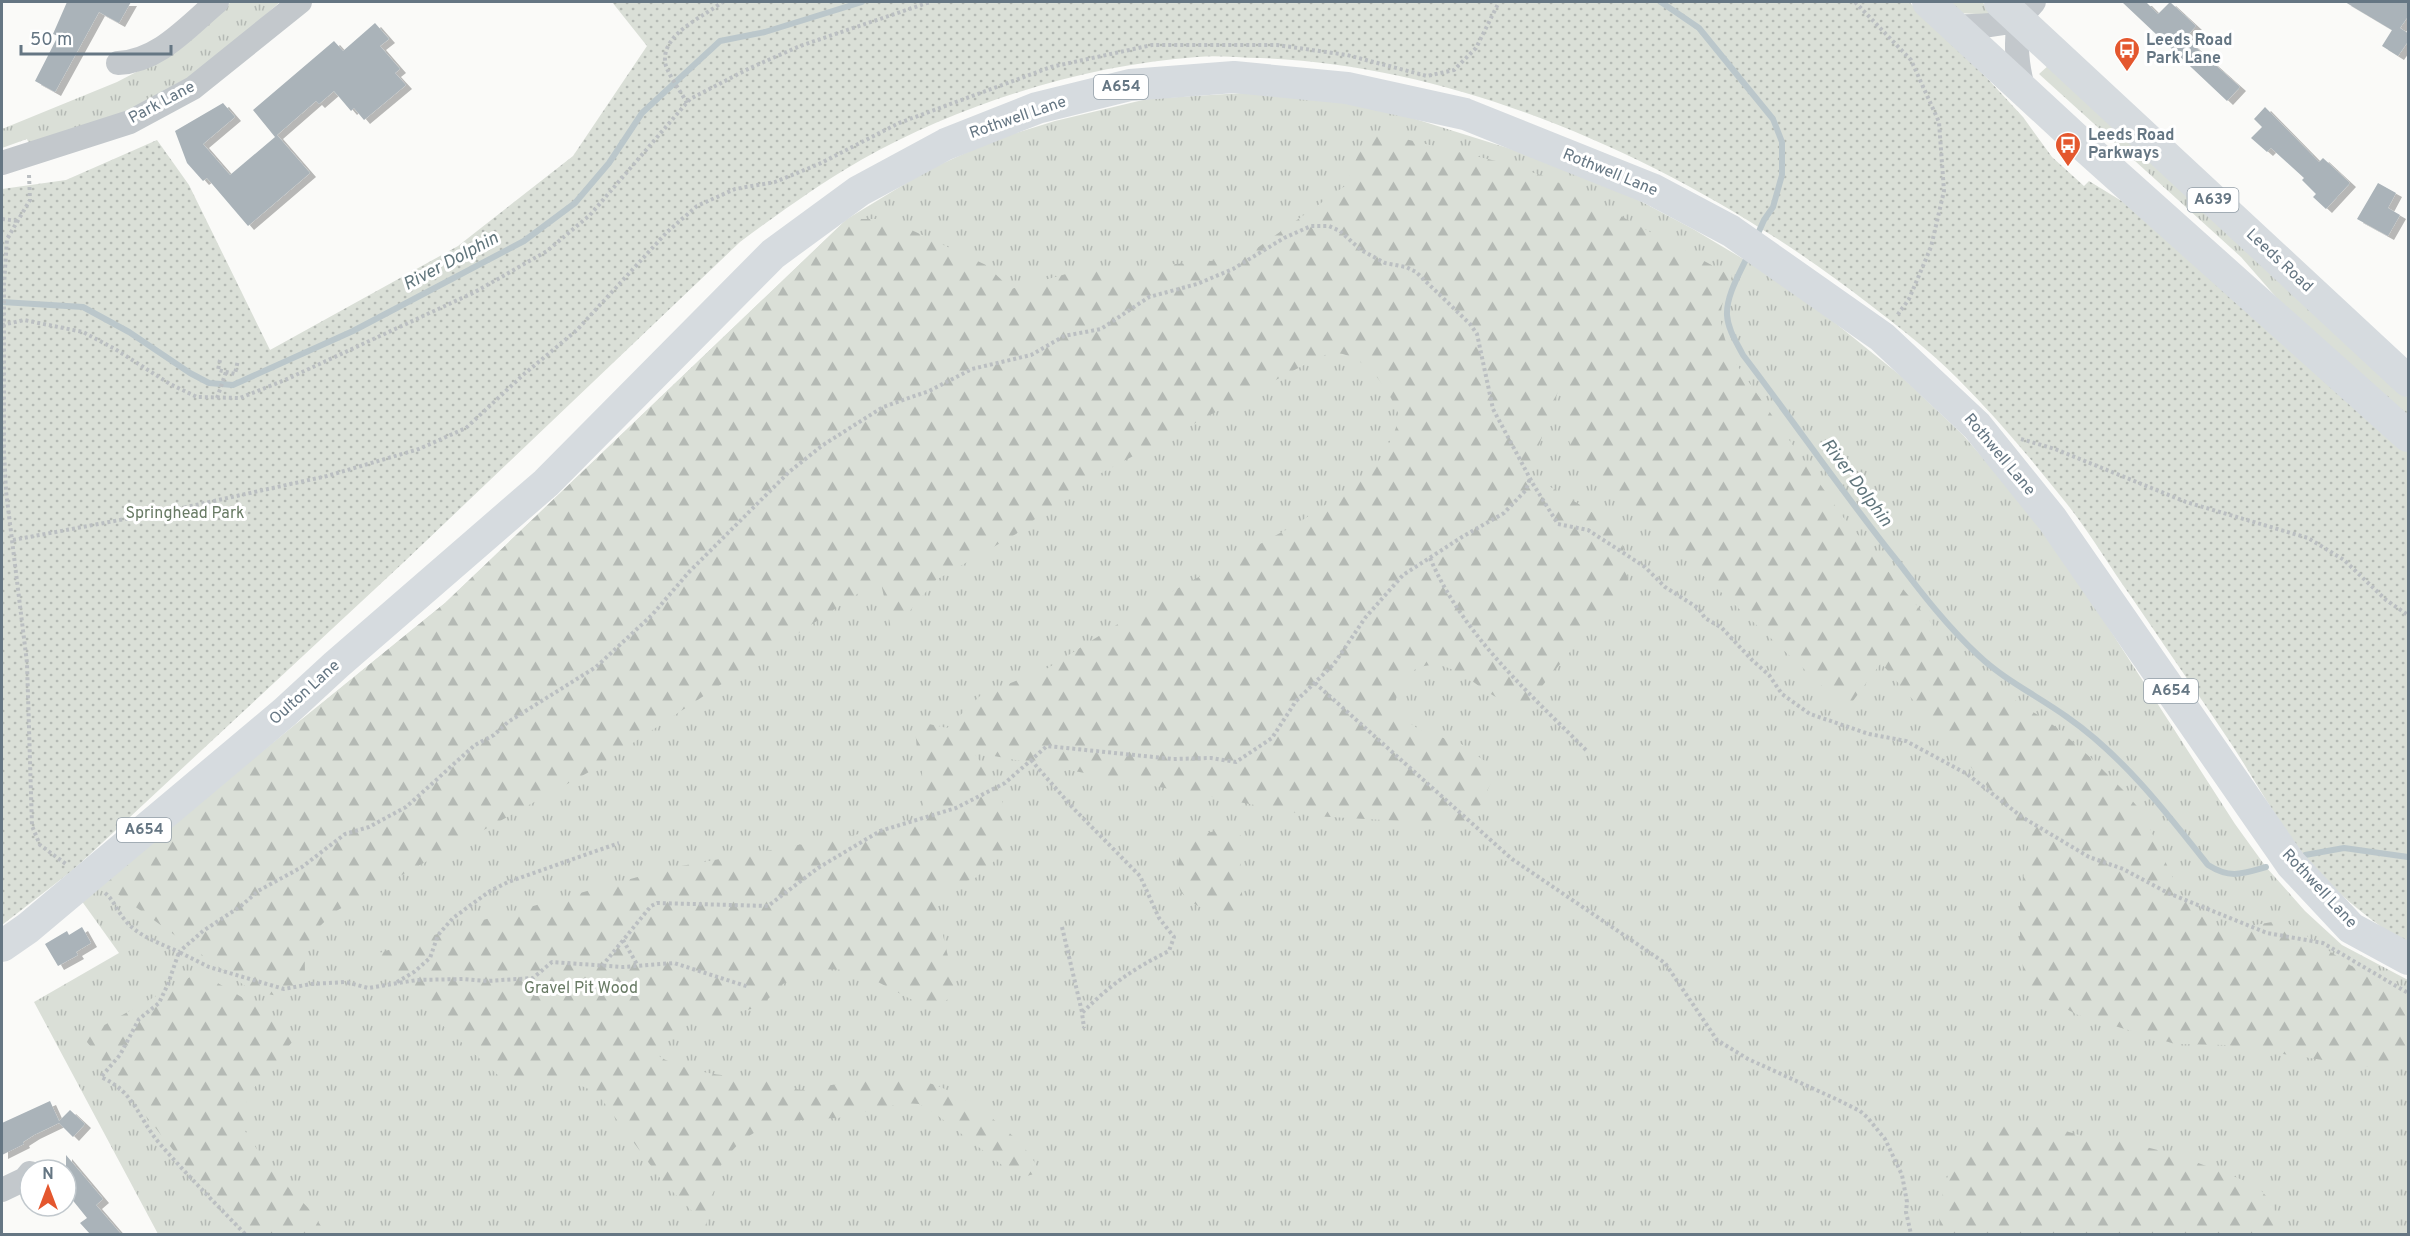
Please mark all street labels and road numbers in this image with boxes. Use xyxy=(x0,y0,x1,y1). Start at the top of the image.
road number: A654 xyxy=(1094,75,1148,99)
street label: Park Lane xyxy=(125,77,199,129)
street label: Rothwell Lane xyxy=(967,92,1069,144)
street label: Rothwell Lane xyxy=(1559,145,1661,201)
road number: A639 xyxy=(2188,188,2238,212)
street label: Leeds Road xyxy=(2241,225,2317,297)
street label: Rothwell Lane xyxy=(1959,410,2039,500)
street label: Oulton Lane xyxy=(266,656,344,730)
road number: A654 xyxy=(2144,679,2198,703)
road number: A654 xyxy=(117,818,171,842)
street label: Rothwell Lane xyxy=(2277,845,2361,933)

